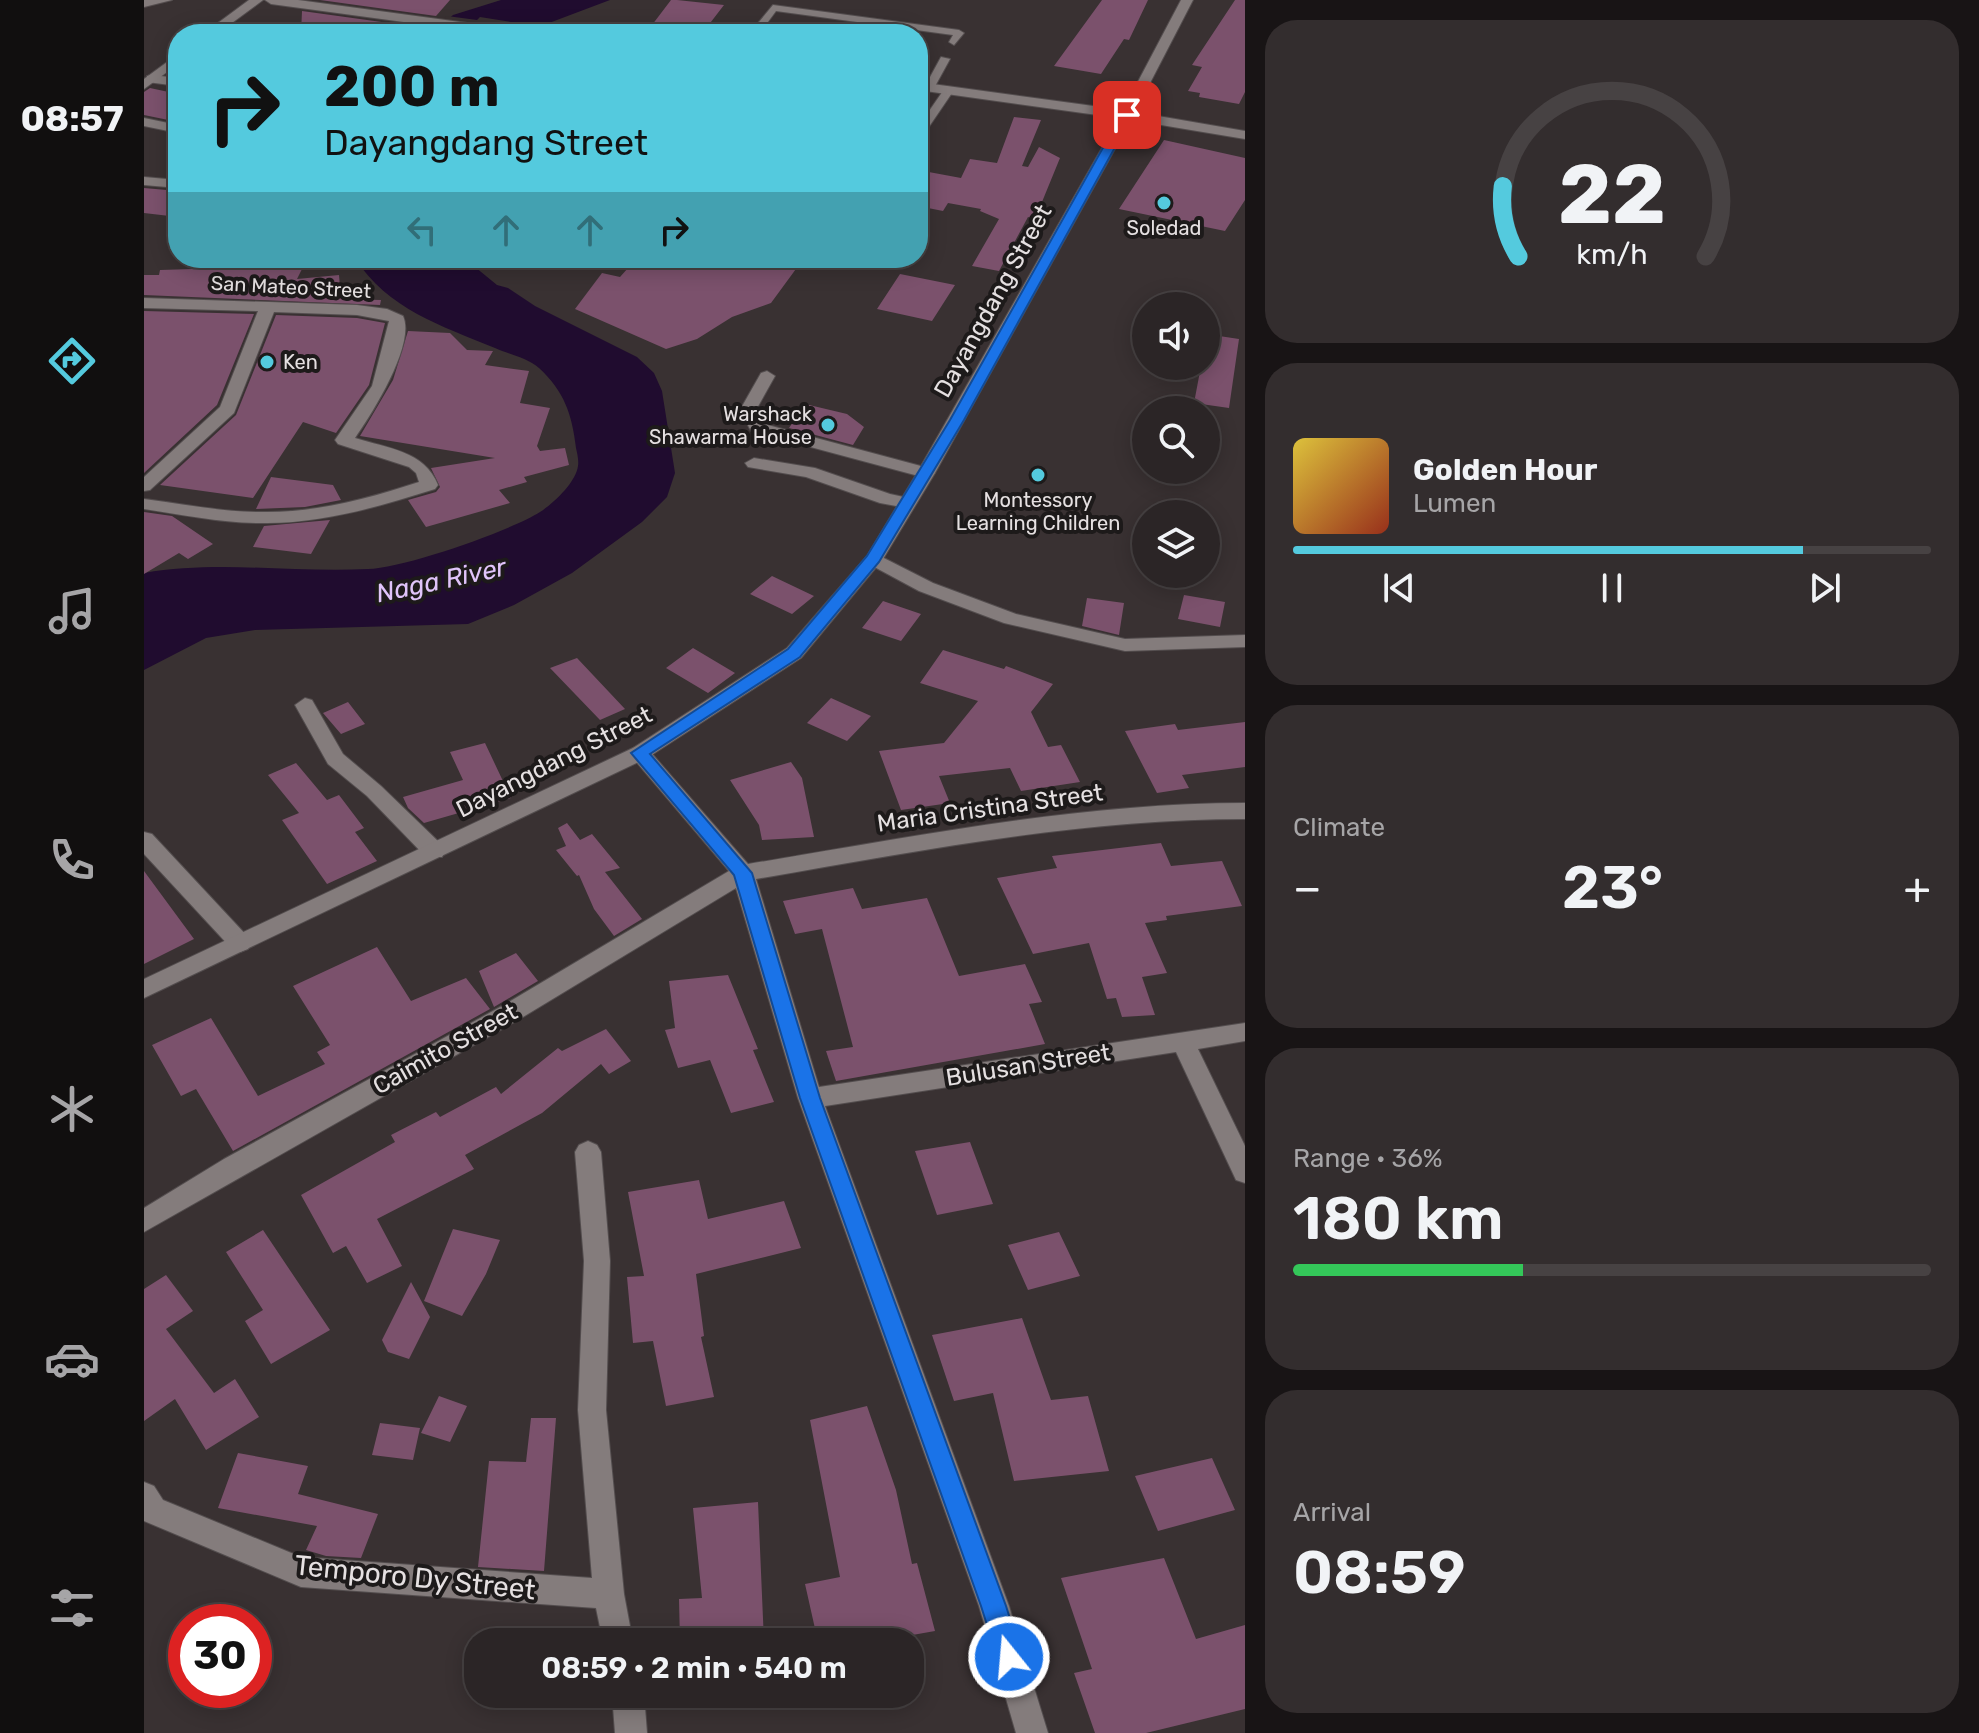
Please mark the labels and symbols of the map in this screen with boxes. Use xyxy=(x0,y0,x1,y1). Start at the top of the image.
pin xyxy=(1093,81,1161,149)
marker: Soledad xyxy=(1155,194,1173,212)
street label: Dayangdang Street xyxy=(928,200,1058,402)
place label: Soledad xyxy=(1127,216,1201,240)
street label: San Mateo Street xyxy=(210,271,372,303)
place label: Ken xyxy=(283,350,318,374)
marker: Ken xyxy=(258,353,276,371)
place label: Warshack Shawarma House xyxy=(649,402,813,449)
marker: Warshack Shawarma House xyxy=(819,416,837,434)
marker: Montessory Learning Children xyxy=(1029,466,1047,484)
place label: Montessory Learning Children xyxy=(956,488,1120,535)
water label: Naga River xyxy=(373,551,510,609)
street label: Dayangdang Street xyxy=(451,700,657,824)
street label: Maria Cristina Street xyxy=(875,778,1105,838)
street label: Caimito Street xyxy=(368,998,522,1100)
street label: Bulusan Street xyxy=(944,1038,1112,1092)
street label: Temporo Dy Street xyxy=(293,1548,537,1607)
speed limit sign: 30 xyxy=(168,1604,272,1708)
position arrow xyxy=(967,1615,1051,1699)

